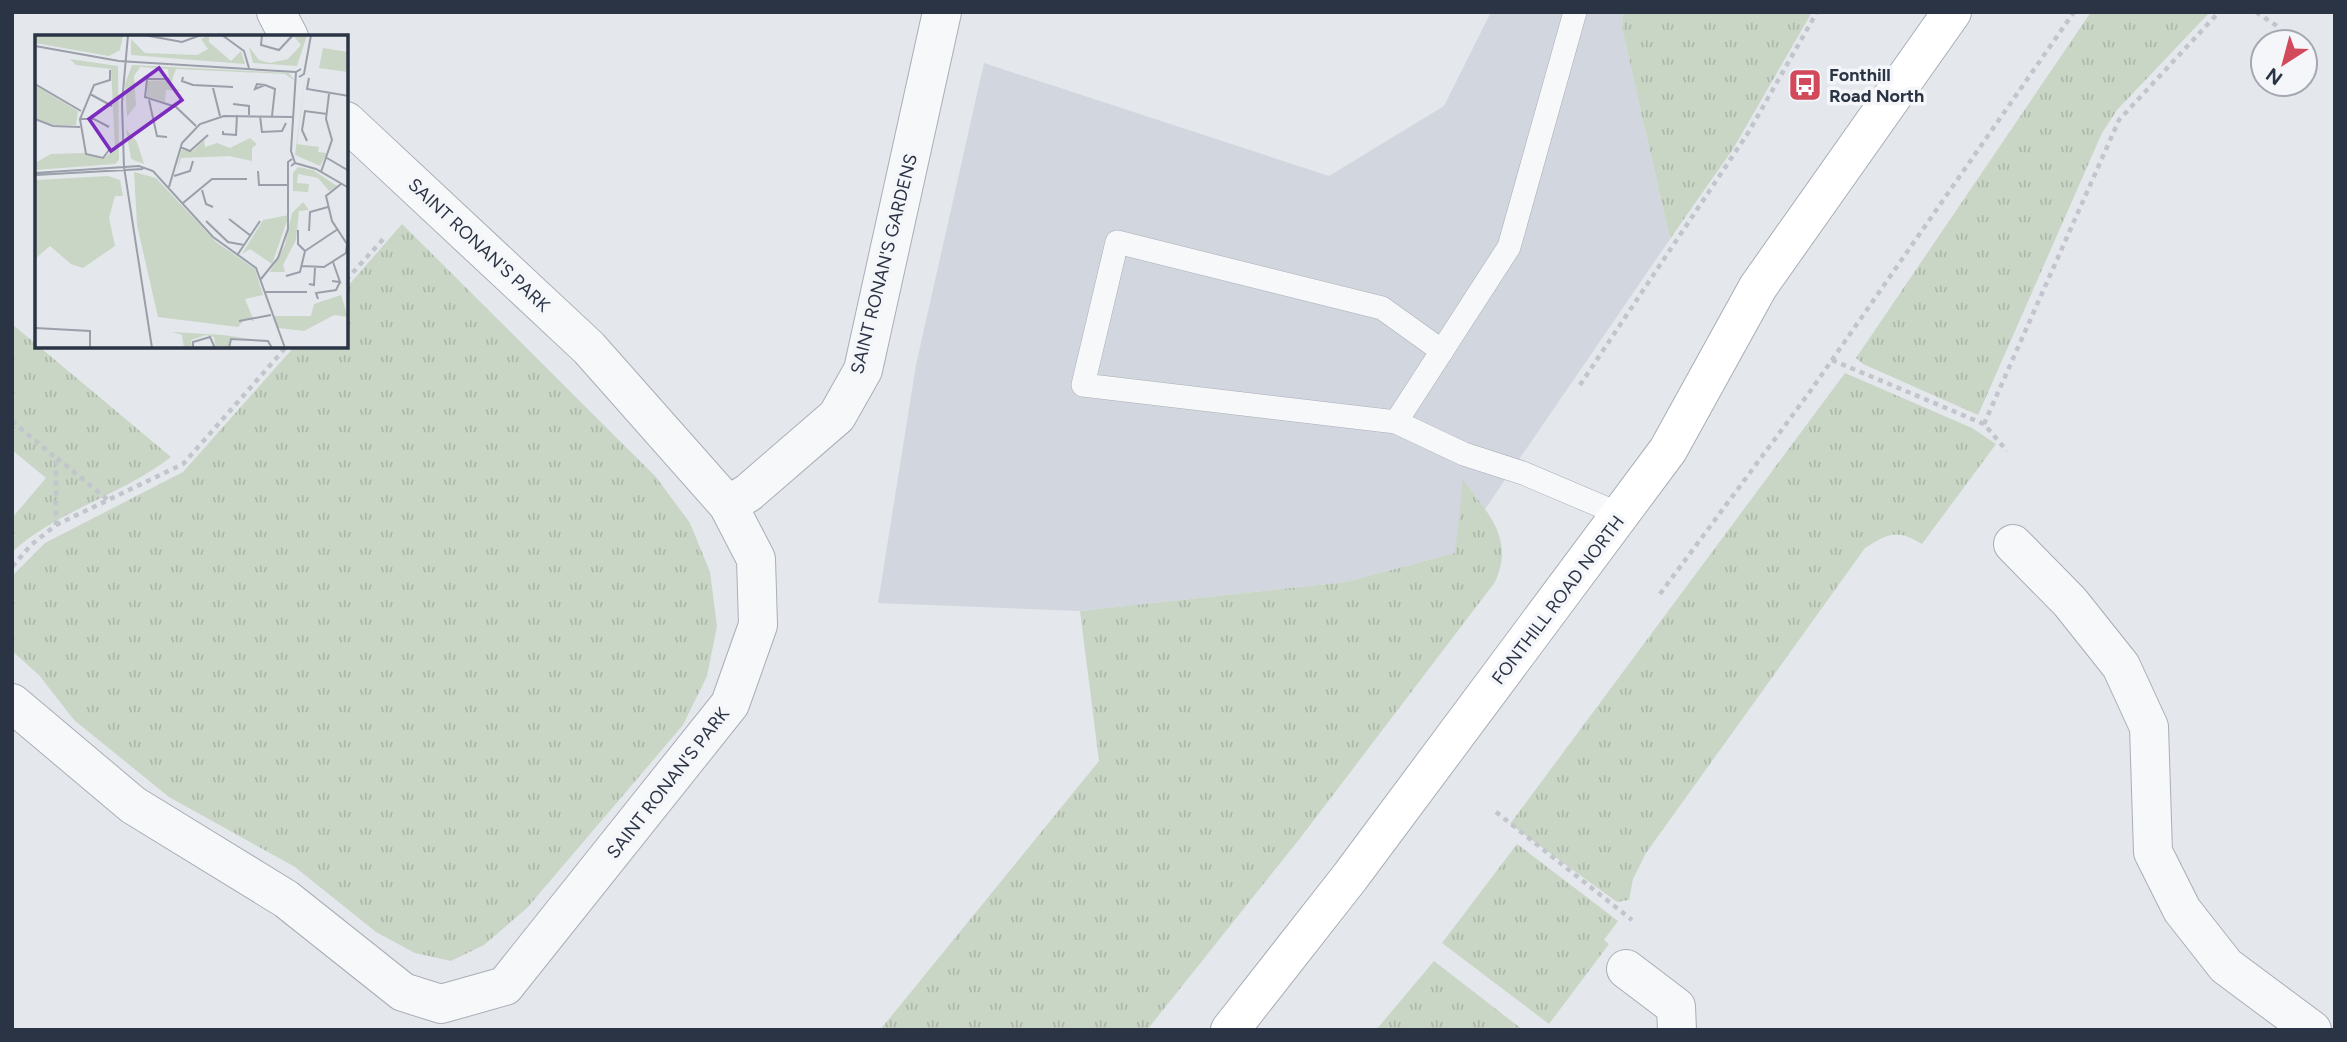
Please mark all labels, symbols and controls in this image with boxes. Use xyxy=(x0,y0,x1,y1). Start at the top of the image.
north arrow xyxy=(2249,28,2319,98)
inset map xyxy=(35,35,348,348)
text: N xyxy=(2262,63,2287,90)
place label: Fonthill Road North xyxy=(1829,64,1924,107)
bus stop icon: Fonthill Road North xyxy=(1786,66,1824,104)
street label: SAINT RONAN'S GARDENS xyxy=(846,152,922,376)
street label: SAINT RONAN'S PARK xyxy=(404,174,554,316)
street label: FONTHILL ROAD NORTH xyxy=(1487,511,1629,689)
street label: SAINT RONAN'S PARK xyxy=(602,703,734,863)

